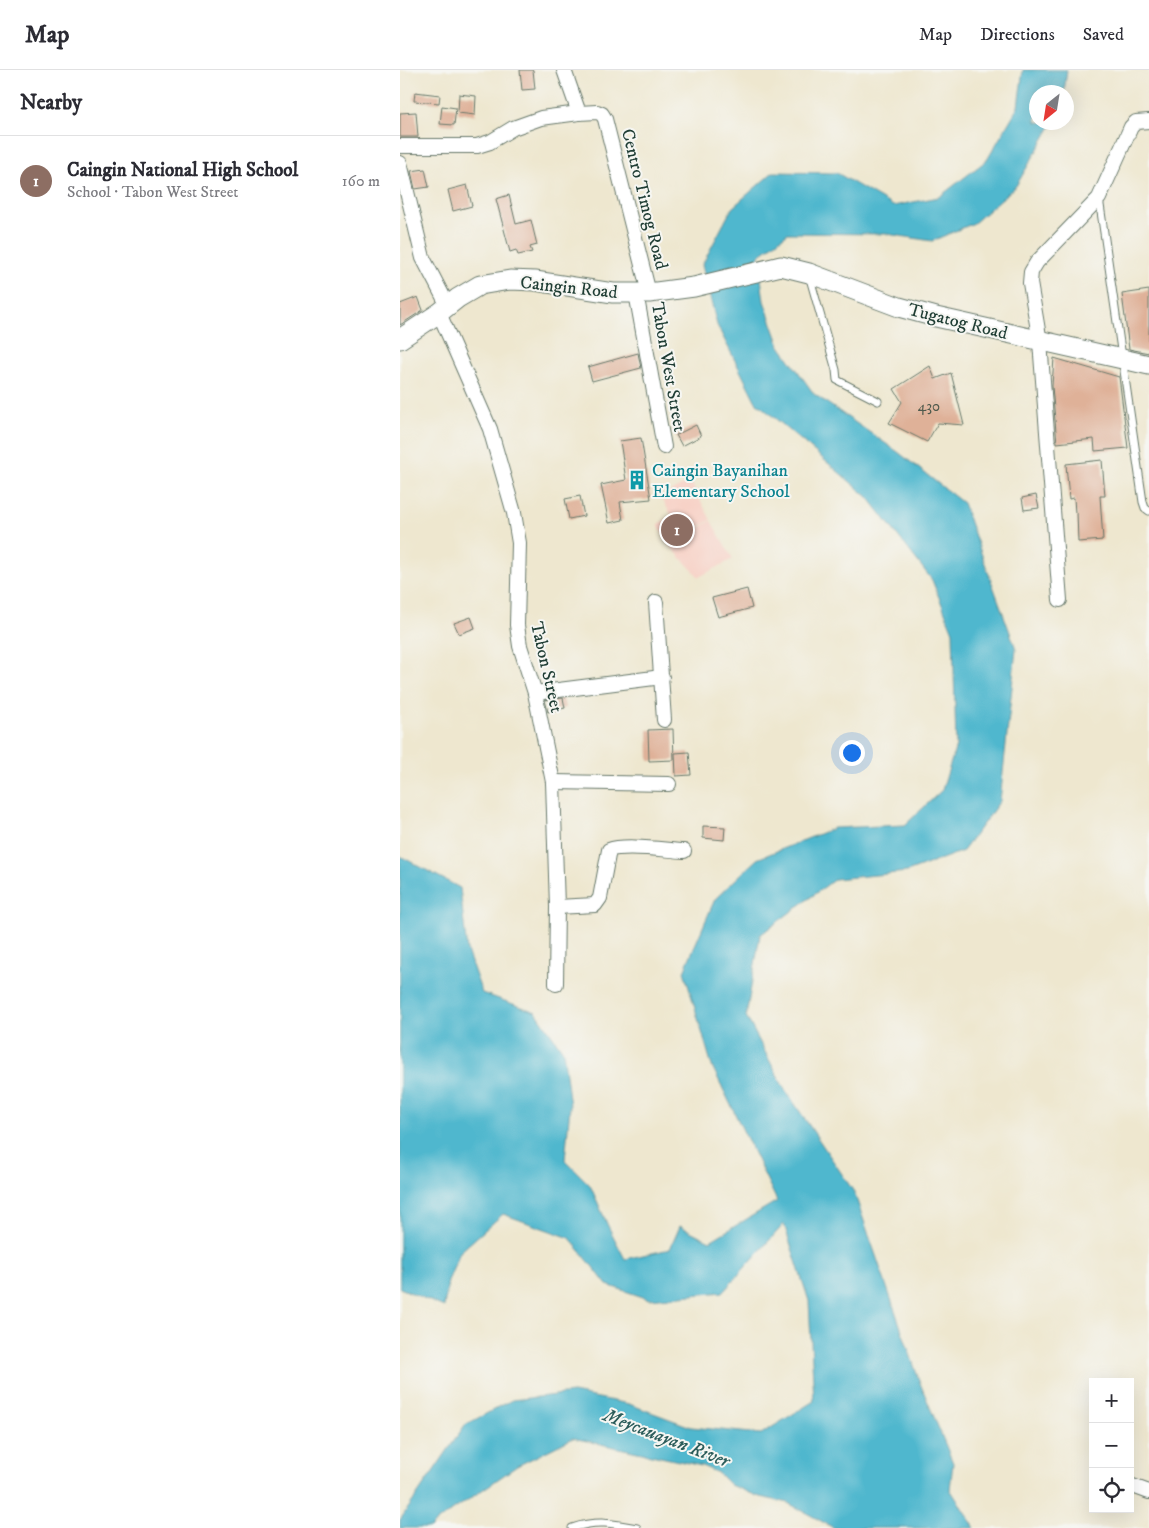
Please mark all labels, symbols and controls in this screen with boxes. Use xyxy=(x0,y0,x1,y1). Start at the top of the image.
text: Map xyxy=(25,20,69,50)
text: Map xyxy=(919,24,952,46)
text: Directions xyxy=(980,24,1055,46)
text: Saved xyxy=(1083,24,1124,46)
north arrow xyxy=(1029,85,1074,130)
text: Nearby xyxy=(20,90,82,116)
street label: Centro Timog Road xyxy=(616,127,672,272)
text: Caingin National High School xyxy=(67,159,298,182)
text: 1 xyxy=(33,171,39,191)
text: 160 m xyxy=(342,171,380,191)
text: School · Tabon West Street xyxy=(67,182,238,202)
street label: Caingin Road xyxy=(519,272,619,304)
street label: Tugatog Road xyxy=(906,299,1010,345)
street label: Tabon West Street xyxy=(646,301,690,434)
house number: 430 xyxy=(918,397,940,416)
place label: Caingin Bayanihan Elementary School xyxy=(652,460,790,503)
building icon: Caingin Bayanihan Elementary School xyxy=(626,469,648,491)
pin: 1 xyxy=(661,511,693,549)
street label: Tabon Street xyxy=(525,620,567,715)
your location xyxy=(839,740,865,766)
map controls xyxy=(1089,1378,1134,1513)
button: + xyxy=(1089,1378,1134,1423)
water label: Meycauayan River xyxy=(598,1403,735,1474)
button: − xyxy=(1089,1423,1134,1468)
button: locate xyxy=(1089,1468,1134,1513)

